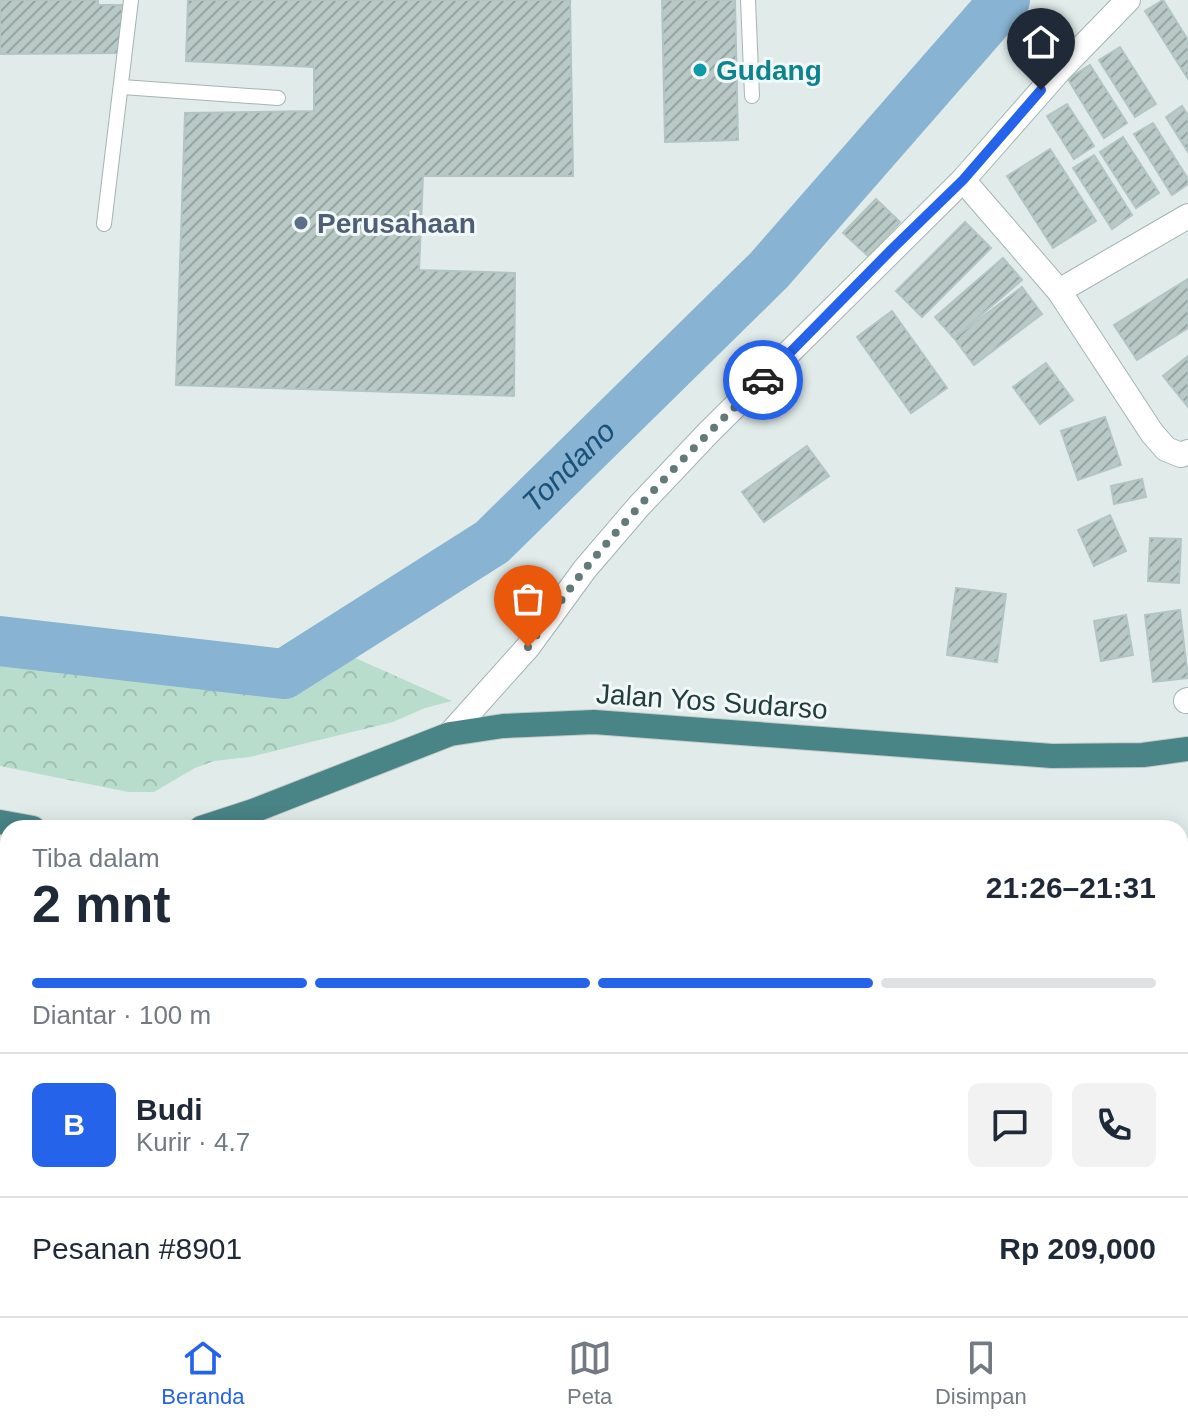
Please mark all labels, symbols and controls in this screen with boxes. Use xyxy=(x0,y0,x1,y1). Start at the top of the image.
pin xyxy=(1007,8,1075,90)
icon: home xyxy=(1019,20,1063,64)
place label: Gudang xyxy=(716,55,822,86)
marker: Gudang xyxy=(691,61,709,79)
place label: Perusahaan xyxy=(317,208,476,239)
marker: Perusahaan xyxy=(292,214,310,232)
courier xyxy=(723,340,803,420)
icon: car xyxy=(741,358,785,402)
water label: Tondano xyxy=(516,414,621,518)
pin xyxy=(494,565,562,647)
icon: bag xyxy=(506,577,550,621)
street label: Jalan Yos Sudarso xyxy=(595,678,829,725)
text: Tiba dalam xyxy=(32,843,160,873)
text: 21:26–21:31 xyxy=(986,871,1156,904)
text: 2 mnt xyxy=(32,875,171,933)
text: Diantar · 100 m xyxy=(32,1000,211,1030)
button: chat xyxy=(968,1083,1052,1167)
button: phone xyxy=(1072,1083,1156,1167)
text: Budi xyxy=(136,1093,203,1126)
text: B xyxy=(63,1108,85,1141)
text: Kurir · 4.7 xyxy=(136,1127,250,1157)
text: Pesanan #8901 xyxy=(32,1232,242,1265)
text: Rp 209,000 xyxy=(999,1232,1156,1265)
tab: Beranda xyxy=(161,1336,244,1410)
tab: Peta xyxy=(567,1336,612,1410)
tab: Disimpan xyxy=(935,1336,1027,1410)

